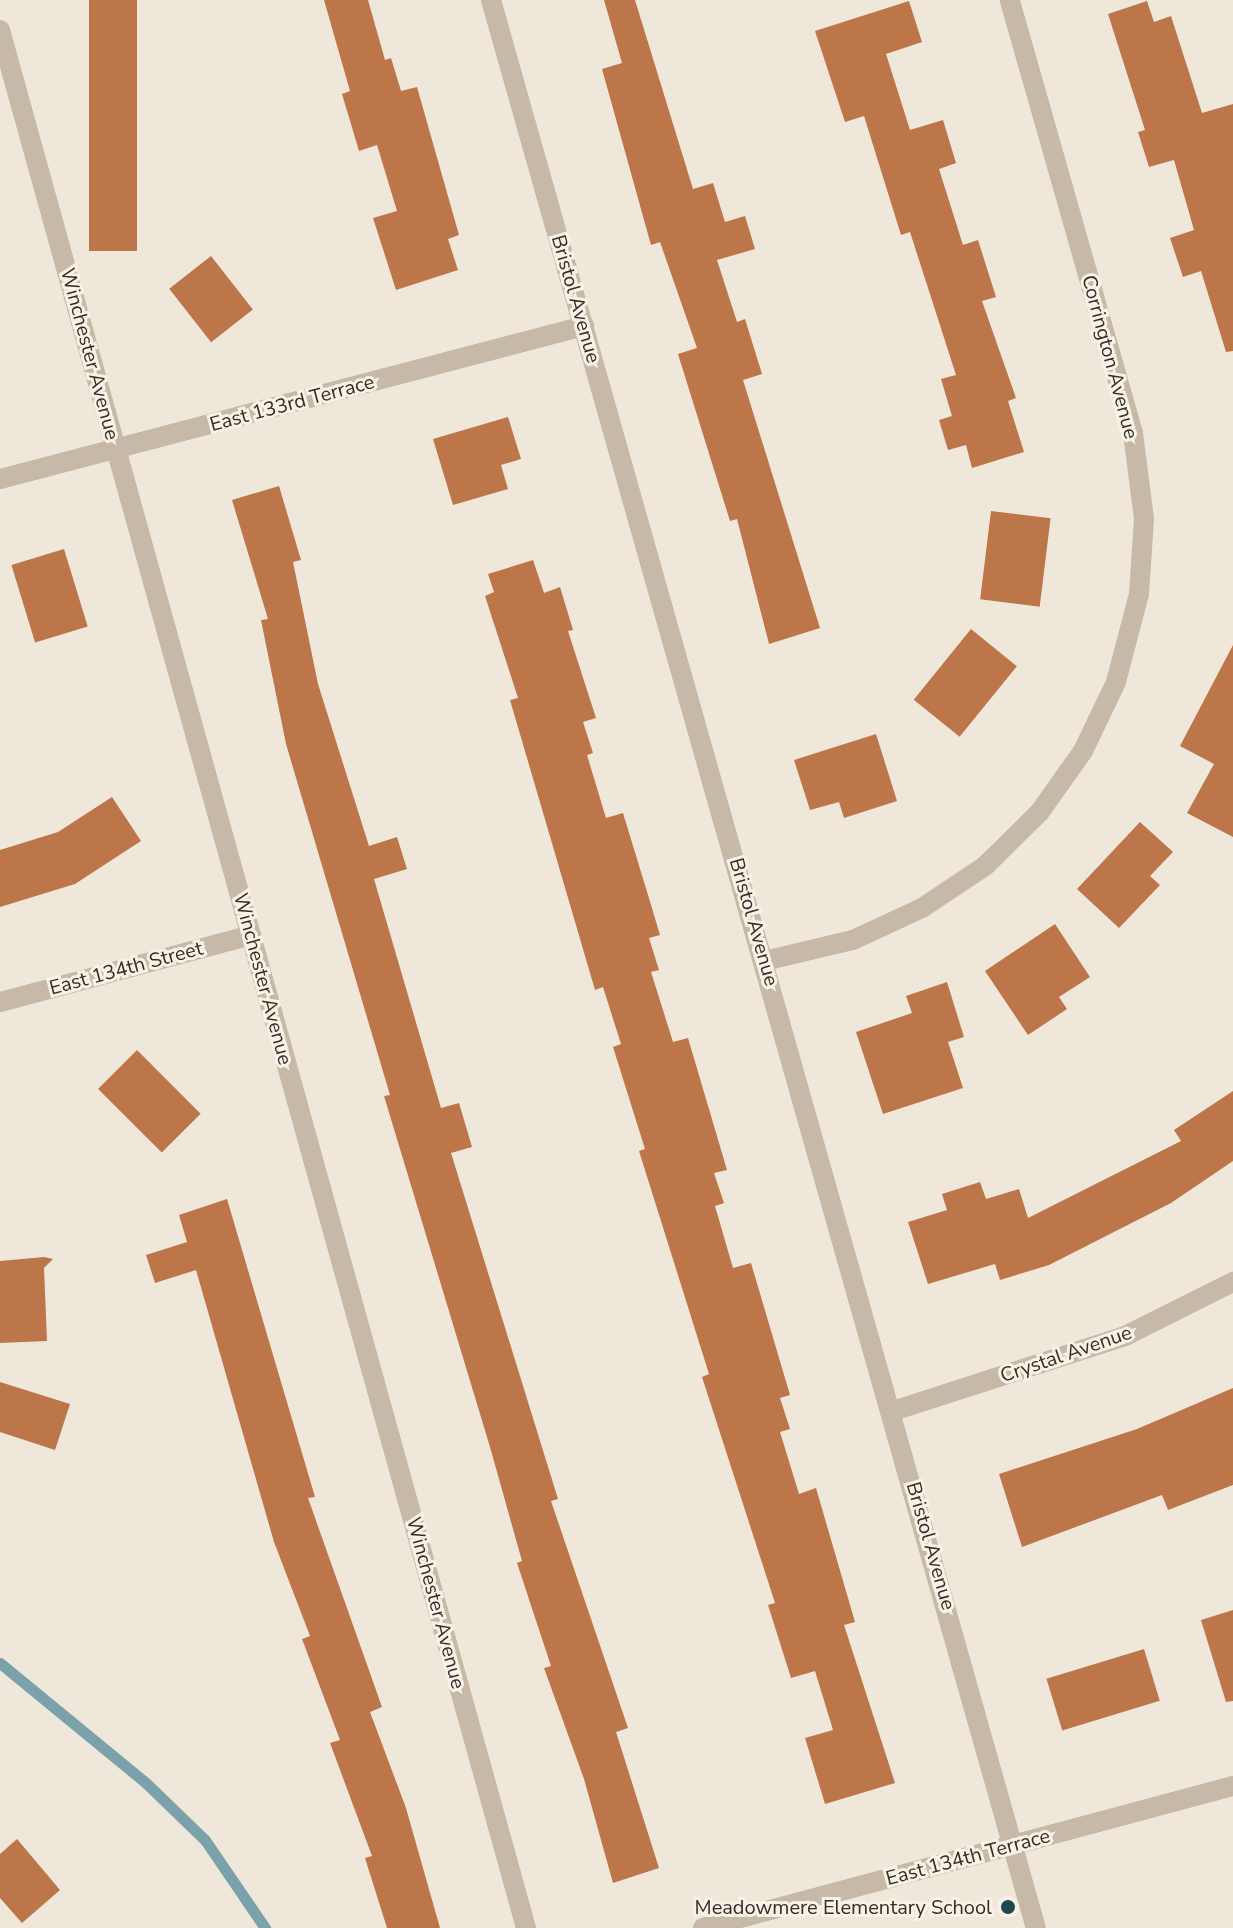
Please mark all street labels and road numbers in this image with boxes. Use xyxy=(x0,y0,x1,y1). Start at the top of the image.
street label: Bristol Avenue xyxy=(546,232,606,366)
street label: Winchester Avenue xyxy=(56,266,124,442)
street label: Corrington Avenue xyxy=(1077,273,1143,441)
street label: East 133rd Terrace xyxy=(207,370,377,436)
street label: Bristol Avenue xyxy=(724,855,784,989)
street label: Winchester Avenue xyxy=(229,891,297,1067)
street label: East 134th Street xyxy=(47,936,205,1000)
street label: Crystal Avenue xyxy=(997,1320,1135,1388)
street label: Bristol Avenue xyxy=(901,1479,961,1613)
street label: Winchester Avenue xyxy=(402,1515,470,1691)
street label: East 134th Terrace xyxy=(883,1824,1053,1890)

